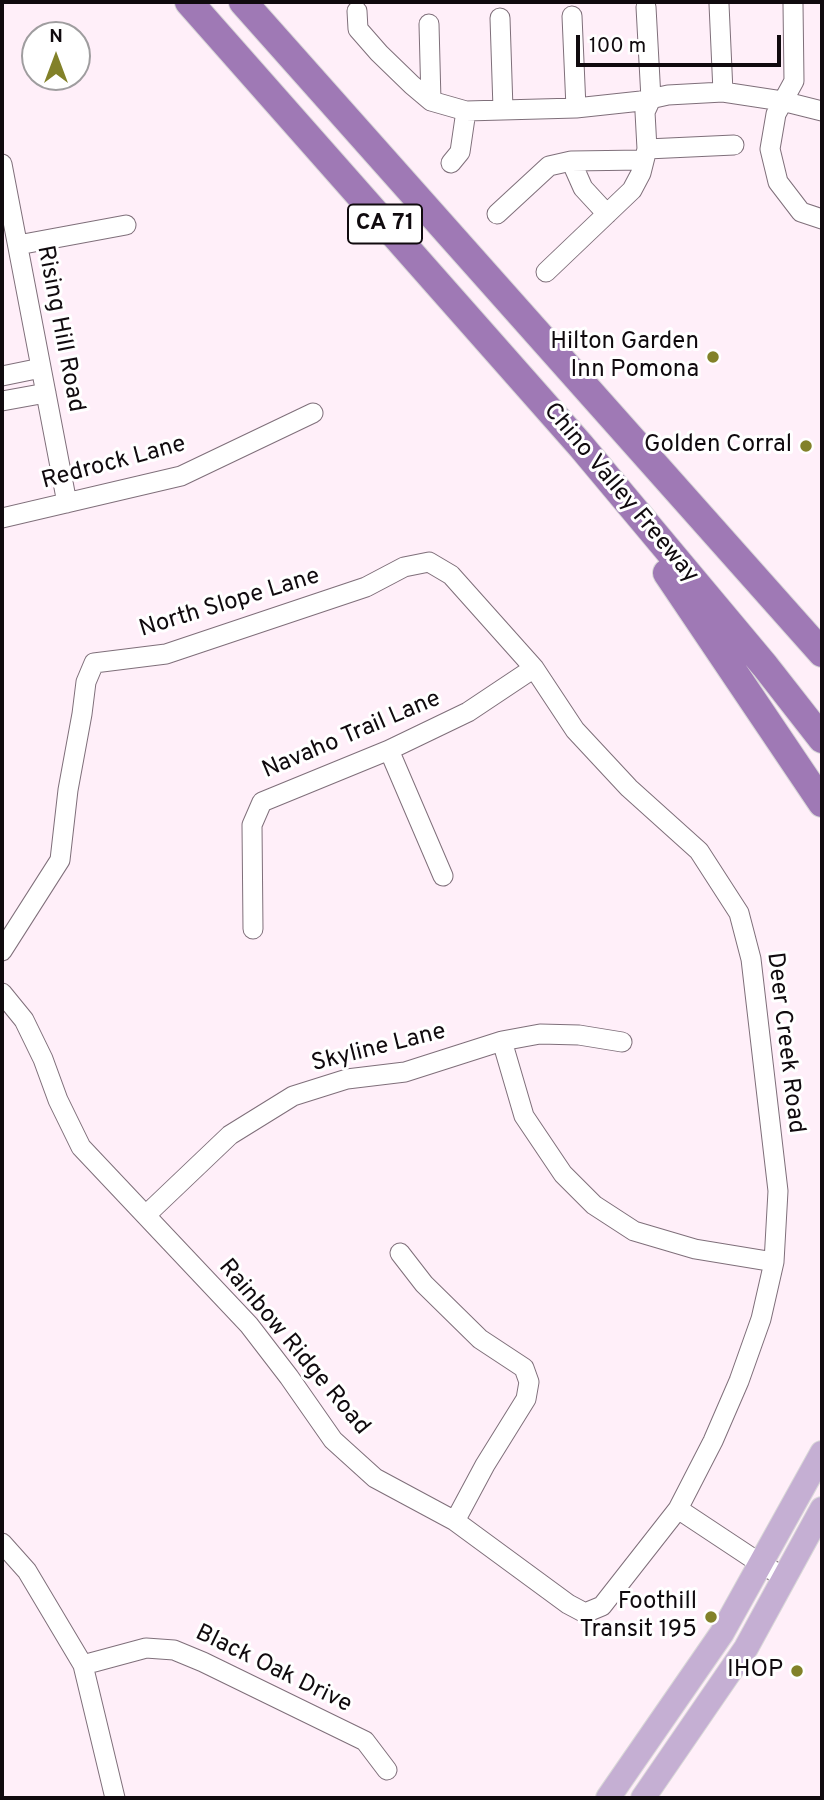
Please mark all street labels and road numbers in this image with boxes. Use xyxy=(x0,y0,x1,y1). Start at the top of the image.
road number: CA 71 xyxy=(348,204,422,244)
street label: Rising Hill Road xyxy=(29,243,89,415)
street label: Chino Valley Freeway xyxy=(536,398,704,590)
street label: Redrock Lane xyxy=(39,431,189,497)
street label: North Slope Lane xyxy=(136,563,324,645)
street label: Navaho Trail Lane xyxy=(259,685,445,787)
street label: Deer Creek Road xyxy=(759,951,809,1135)
street label: Skyline Lane xyxy=(309,1018,449,1080)
street label: Rainbow Ridge Road xyxy=(211,1254,375,1442)
street label: Black Oak Drive xyxy=(190,1620,356,1720)

